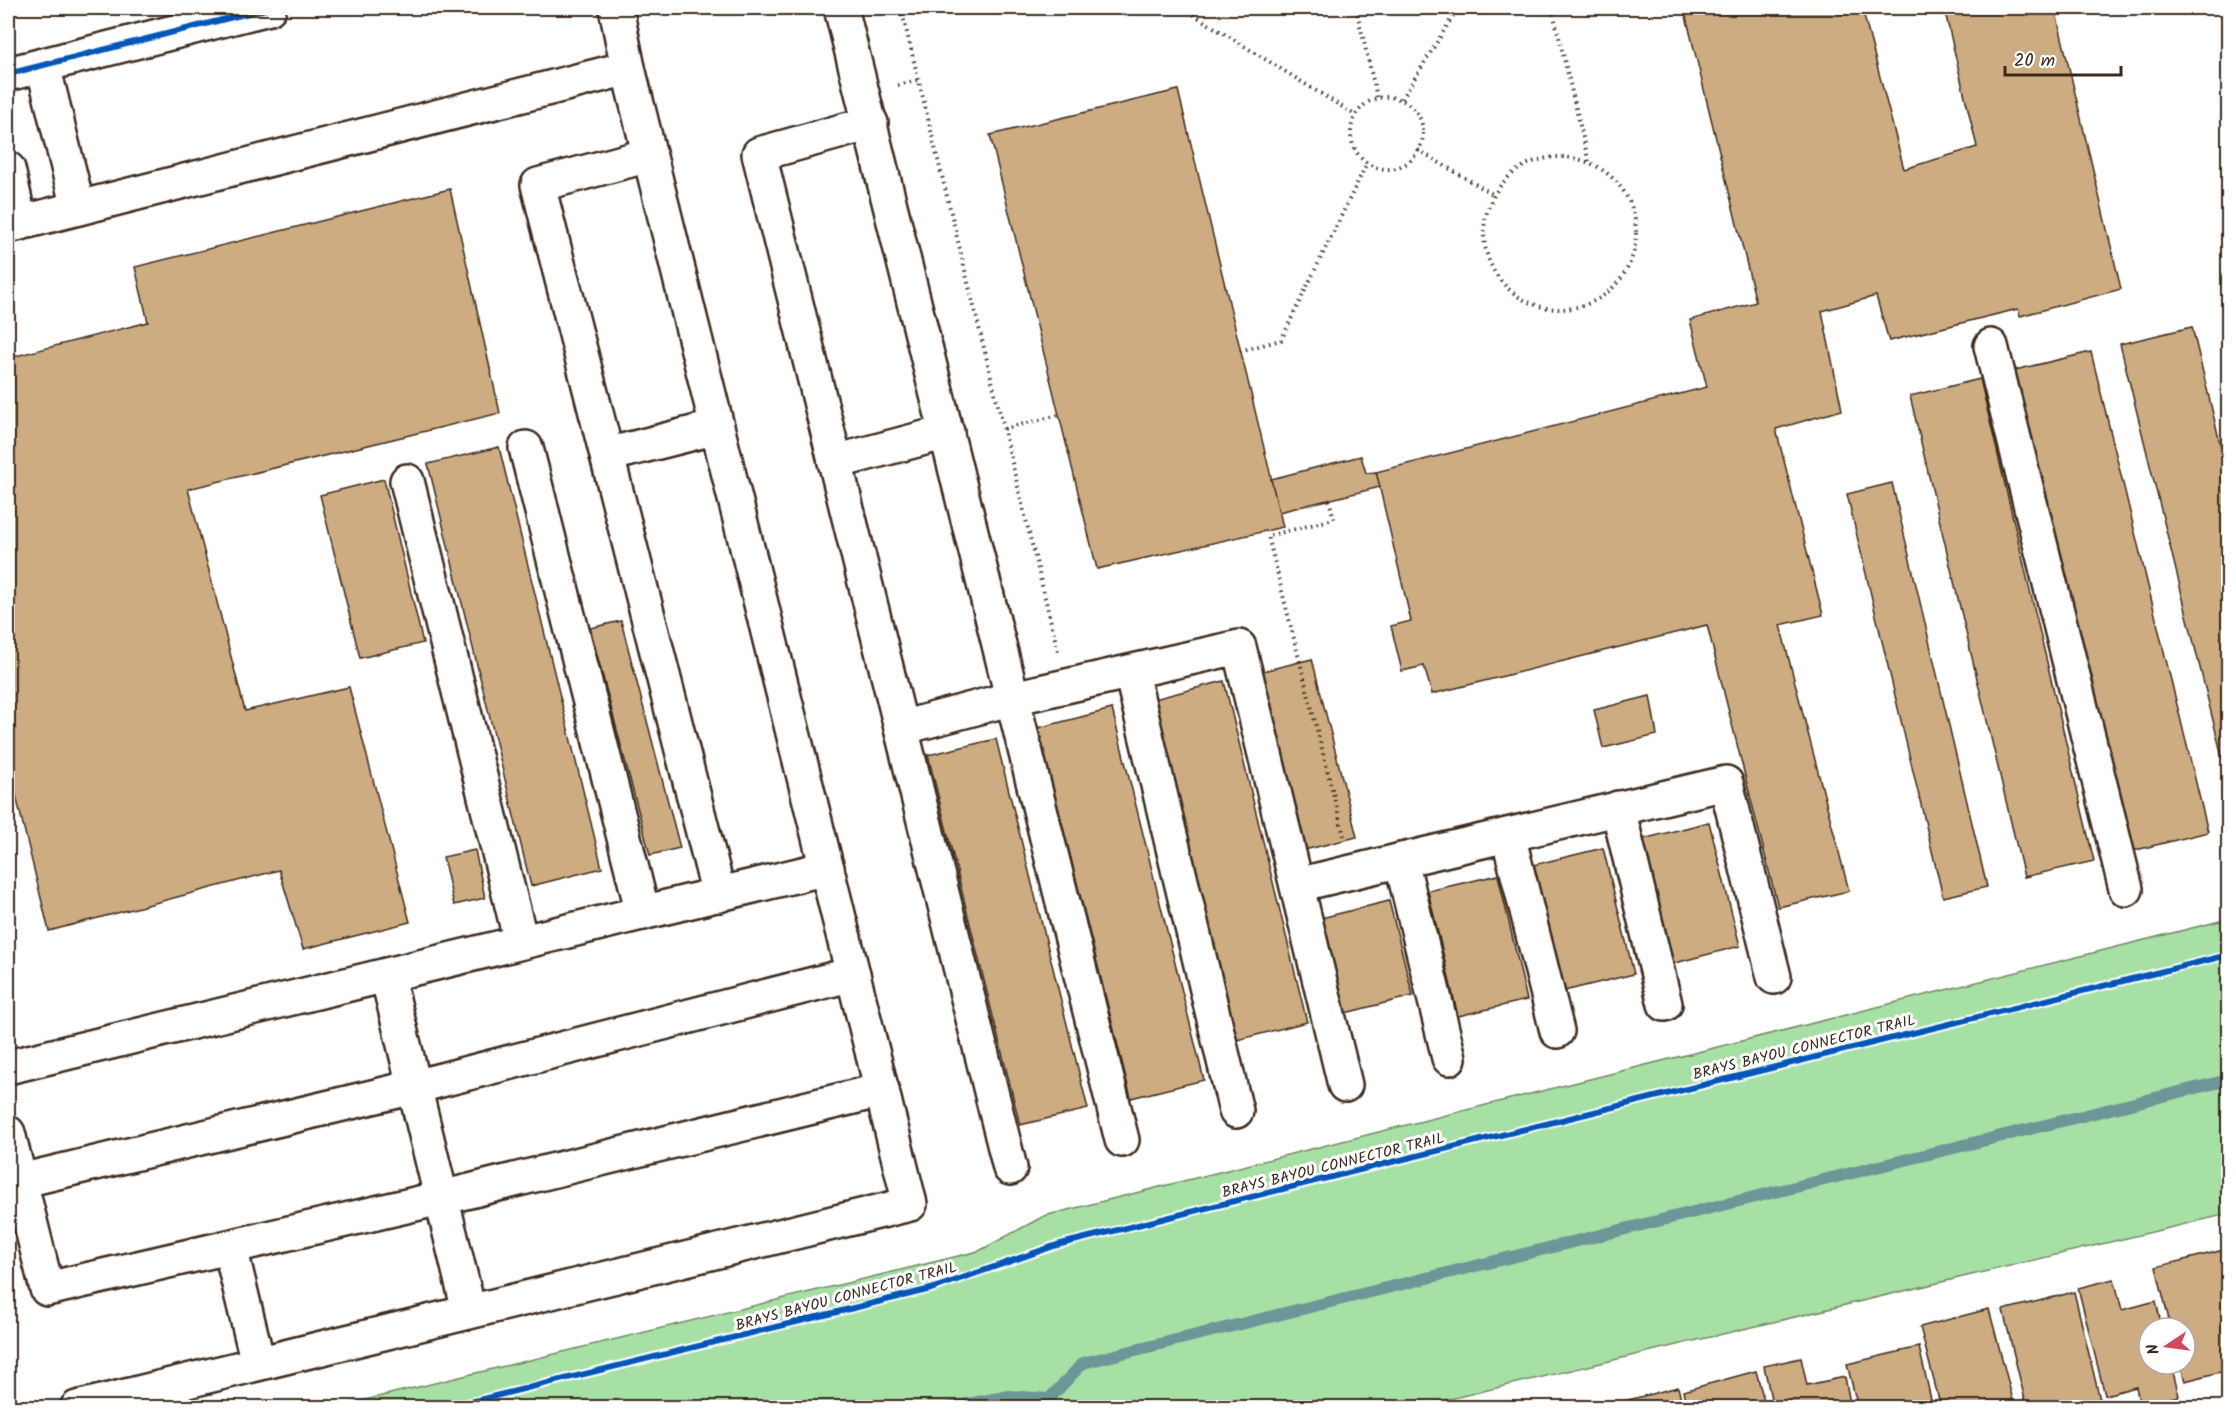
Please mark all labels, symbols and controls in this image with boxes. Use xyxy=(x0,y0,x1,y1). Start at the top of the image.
scale bar xyxy=(2005,39,2120,77)
text: 20 m xyxy=(2014,47,2055,76)
street label: BRAYS BAYOU CONNECTOR TRAIL xyxy=(1690,1009,1918,1087)
street label: BRAYS BAYOU CONNECTOR TRAIL xyxy=(1219,1127,1447,1205)
street label: BRAYS BAYOU CONNECTOR TRAIL xyxy=(733,1256,960,1338)
north arrow xyxy=(2137,1316,2197,1376)
text: N xyxy=(2141,1341,2167,1357)

